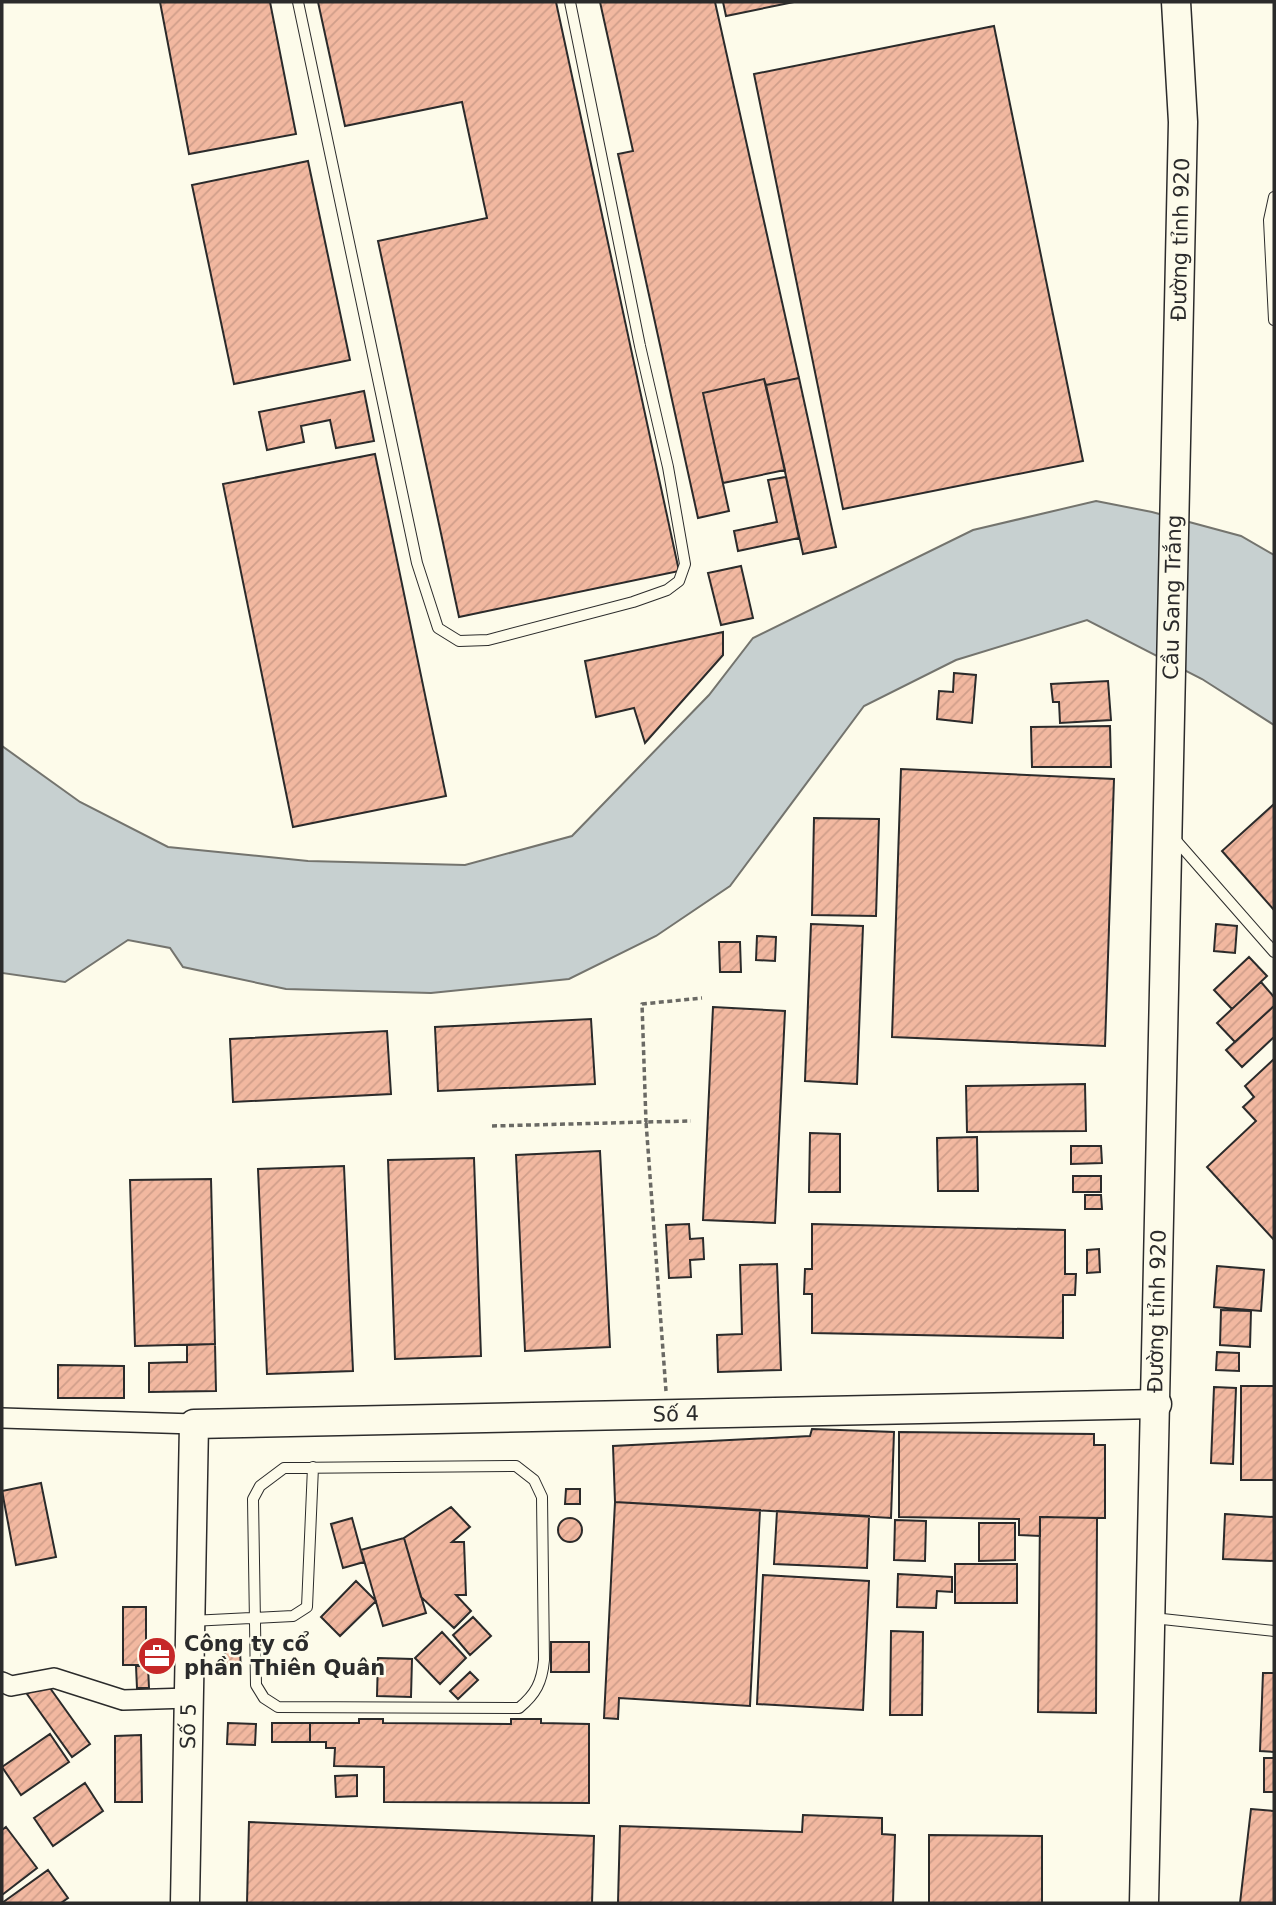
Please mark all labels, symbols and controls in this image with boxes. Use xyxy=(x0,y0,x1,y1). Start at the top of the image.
street label: Đường tỉnh 920 xyxy=(1167,157,1194,321)
street label: Cầu Sang Trắng xyxy=(1159,515,1186,680)
street label: Đường tỉnh 920 xyxy=(1143,1229,1171,1393)
street label: Số 4 xyxy=(652,1402,699,1426)
place label: Công ty cổ phần Thiên Quân xyxy=(184,1631,385,1680)
office icon: Công ty cổ phần Thiên Quân xyxy=(136,1635,178,1677)
street label: Số 5 xyxy=(176,1703,201,1749)

